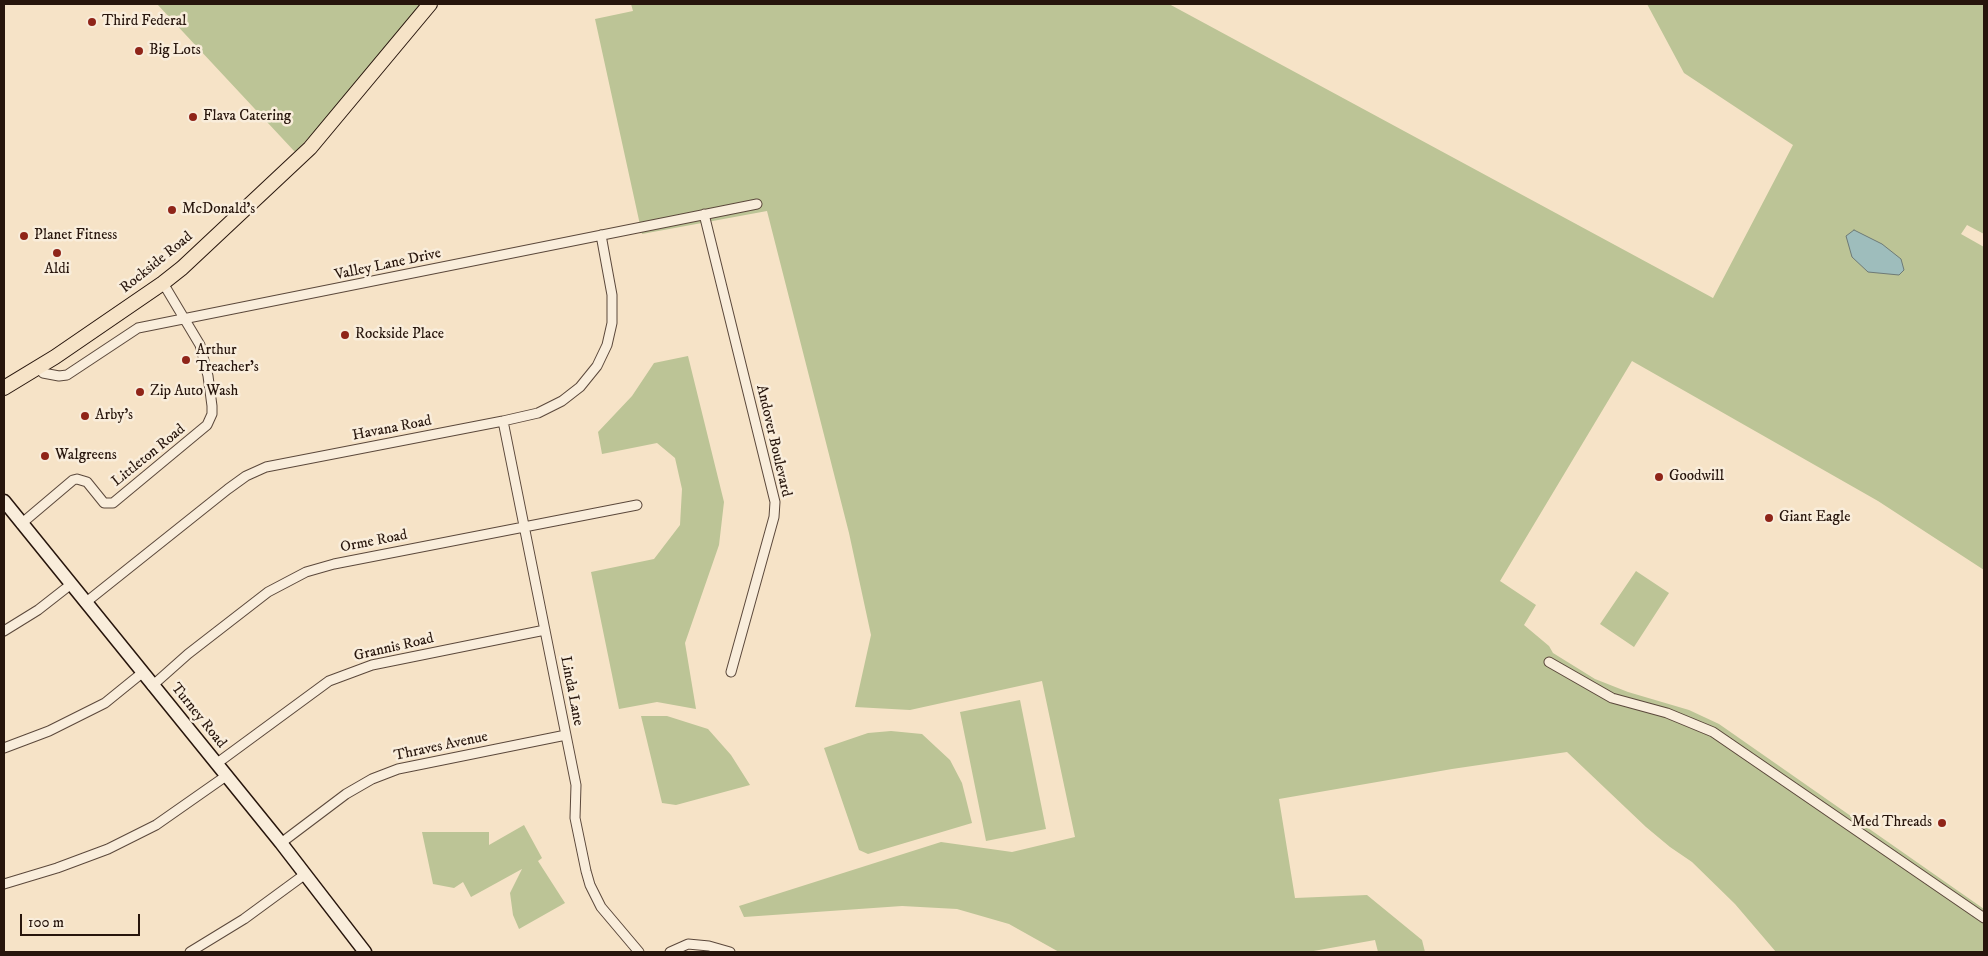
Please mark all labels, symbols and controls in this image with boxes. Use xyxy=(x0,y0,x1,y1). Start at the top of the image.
place label: Third Federal xyxy=(102,13,187,31)
marker: Third Federal xyxy=(86,16,98,28)
place label: Big Lots xyxy=(149,42,201,60)
marker: Big Lots xyxy=(133,45,145,57)
place label: Flava Catering xyxy=(203,108,291,126)
marker: Flava Catering xyxy=(187,111,199,123)
place label: McDonald's xyxy=(182,201,255,219)
marker: McDonald's xyxy=(166,204,178,216)
place label: Planet Fitness xyxy=(34,227,117,245)
street label: Rockside Road xyxy=(117,228,197,298)
marker: Planet Fitness xyxy=(18,230,30,242)
street label: Valley Lane Drive xyxy=(333,245,443,285)
marker: Aldi xyxy=(51,247,63,259)
place label: Aldi xyxy=(44,261,70,279)
place label: Rockside Place xyxy=(355,326,444,344)
marker: Rockside Place xyxy=(339,329,351,341)
place label: Arthur Treacher's xyxy=(196,342,259,377)
marker: Arthur Treacher's xyxy=(180,354,192,366)
place label: Zip Auto Wash xyxy=(150,383,238,401)
street label: Andover Boulevard xyxy=(751,383,795,499)
marker: Zip Auto Wash xyxy=(134,386,146,398)
place label: Arby's xyxy=(95,407,133,425)
marker: Arby's xyxy=(79,410,91,422)
street label: Havana Road xyxy=(351,412,433,446)
street label: Littleton Road xyxy=(109,421,189,491)
place label: Walgreens xyxy=(55,447,117,465)
marker: Walgreens xyxy=(39,450,51,462)
place label: Goodwill xyxy=(1669,468,1724,486)
marker: Goodwill xyxy=(1653,471,1665,483)
place label: Giant Eagle xyxy=(1779,509,1850,527)
marker: Giant Eagle xyxy=(1763,512,1775,524)
street label: Orme Road xyxy=(339,527,409,557)
street label: Grannis Road xyxy=(352,630,436,666)
street label: Linda Lane xyxy=(555,655,587,727)
street label: Turney Road xyxy=(166,680,230,752)
street label: Thraves Avenue xyxy=(392,728,490,766)
place label: Med Threads xyxy=(1852,814,1932,832)
marker: Med Threads xyxy=(1936,817,1948,829)
scale bar xyxy=(22,904,142,936)
text: 100 m xyxy=(28,913,64,932)

